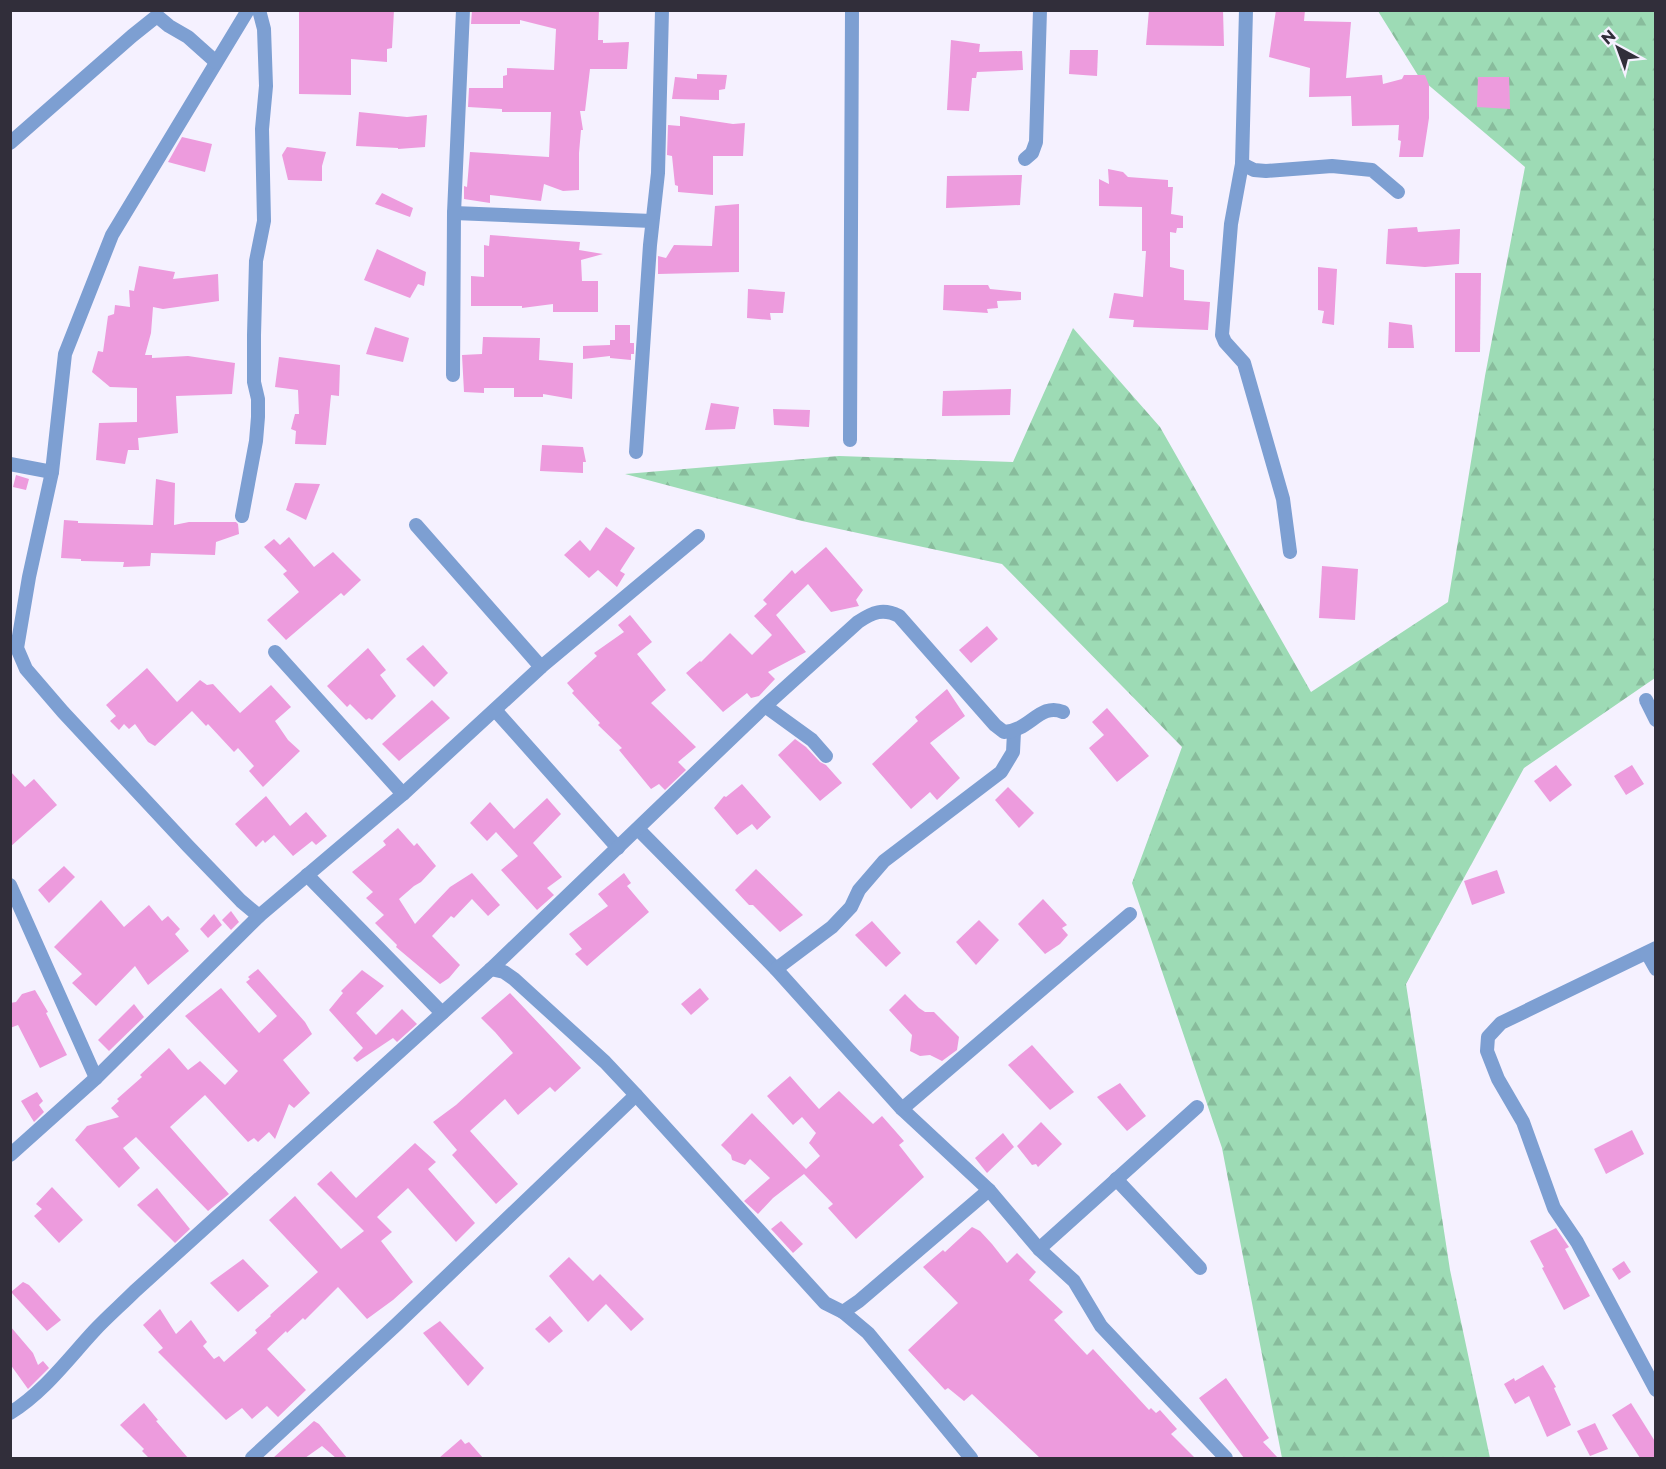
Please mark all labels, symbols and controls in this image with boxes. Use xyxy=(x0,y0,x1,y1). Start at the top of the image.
north arrow xyxy=(1588,18,1648,78)
text: N xyxy=(1597,26,1620,48)

